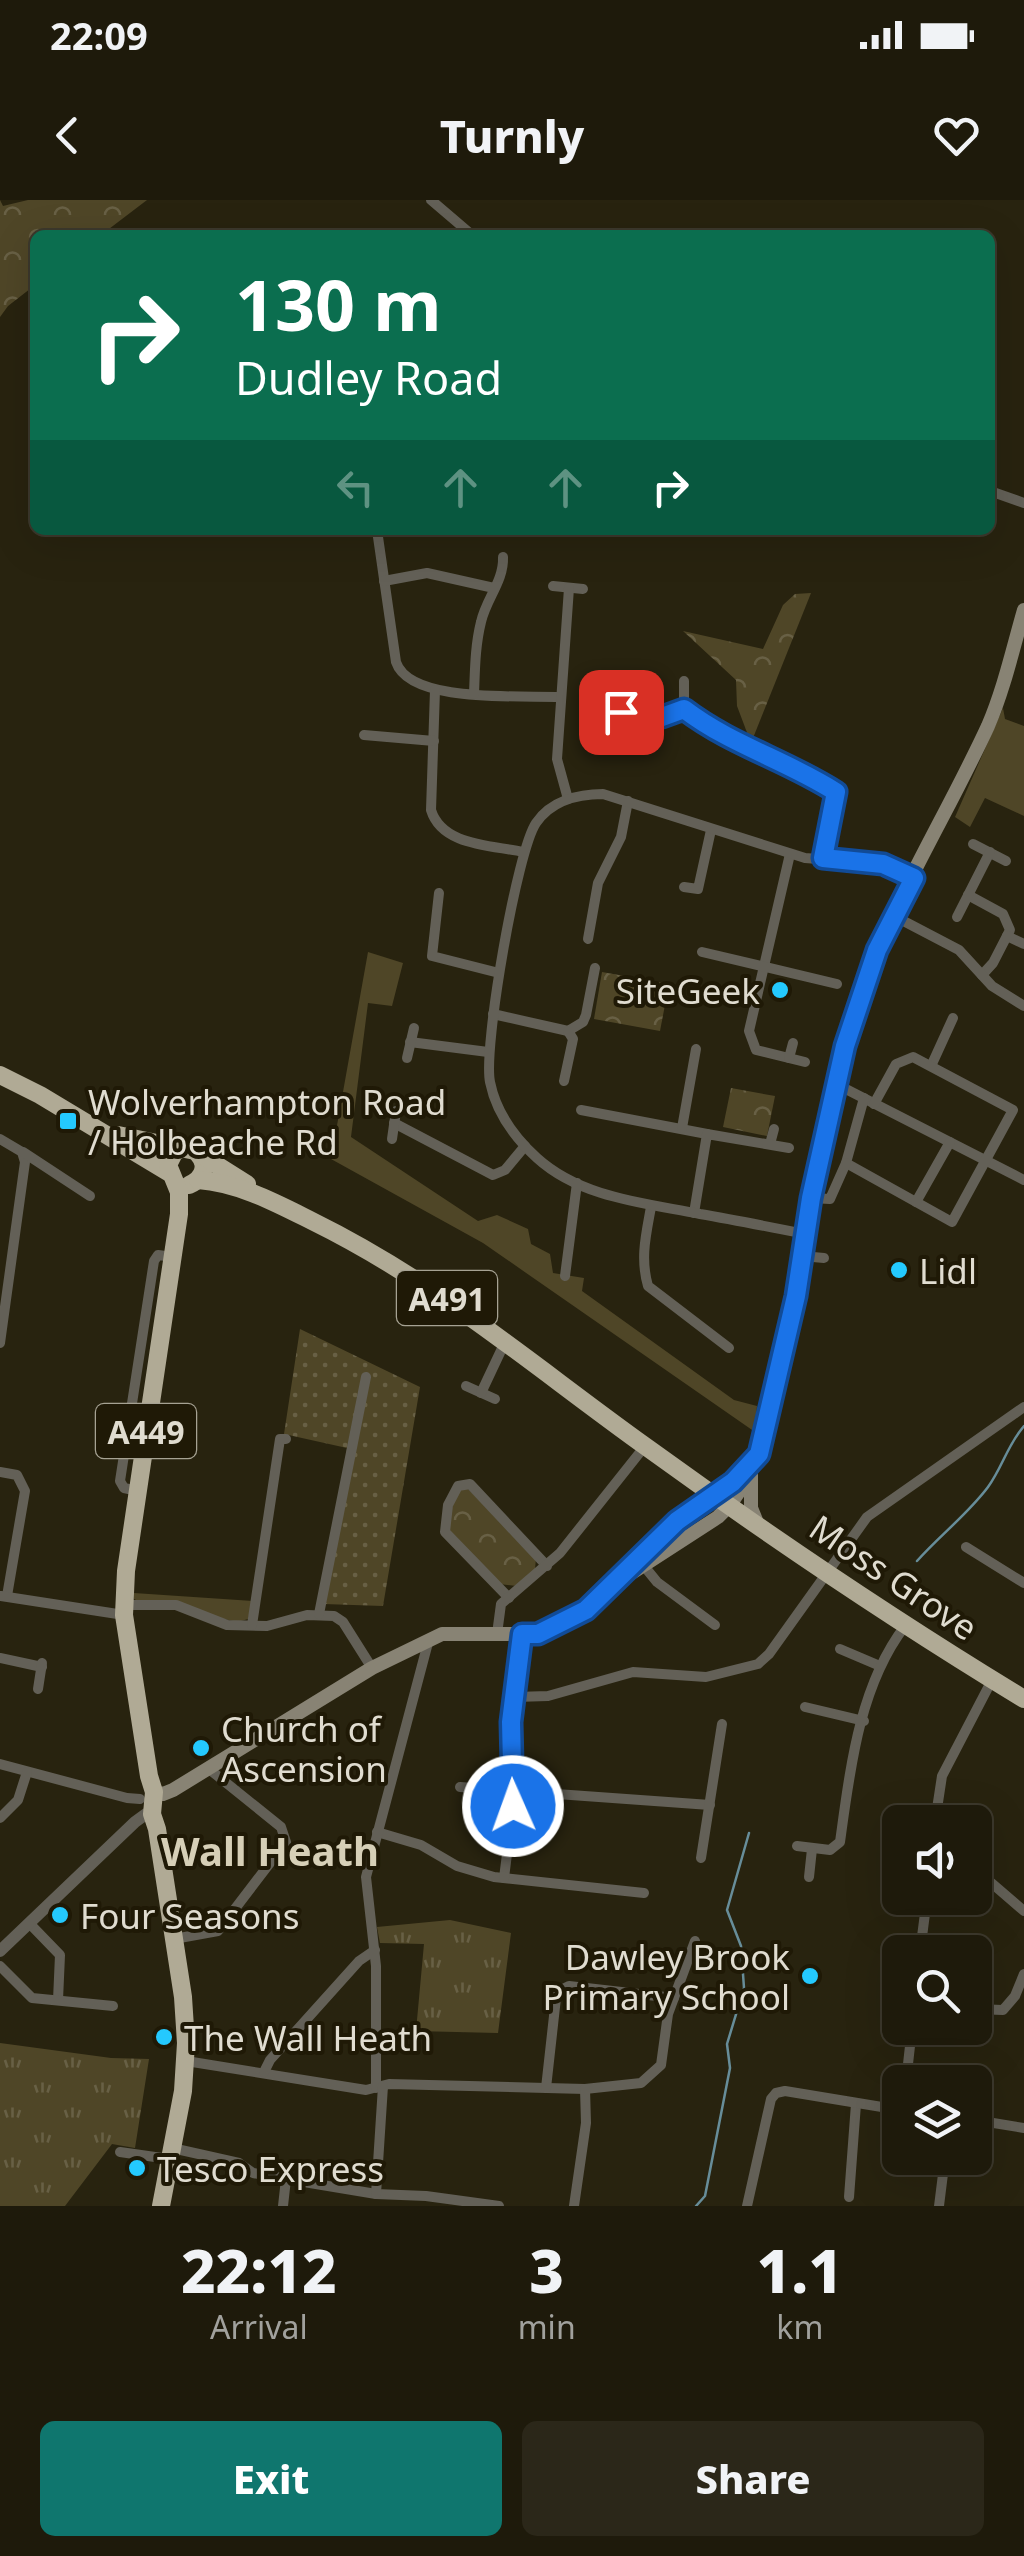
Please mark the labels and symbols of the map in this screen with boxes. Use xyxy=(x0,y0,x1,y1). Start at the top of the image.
pin xyxy=(579,670,664,755)
place label: SiteGeek xyxy=(616,967,760,1014)
marker: SiteGeek xyxy=(769,979,791,1001)
place label: Wolverhampton Road / Holbeache Rd xyxy=(88,1078,446,1165)
marker: Wolverhampton Road / Holbeache Rd xyxy=(57,1110,79,1132)
place label: Lidl xyxy=(919,1247,977,1294)
marker: Lidl xyxy=(888,1259,910,1281)
road number: A491 xyxy=(397,1271,497,1325)
road number: A449 xyxy=(96,1404,196,1458)
street label: Moss Grove xyxy=(801,1504,987,1650)
place label: Church of Ascension xyxy=(221,1705,387,1792)
marker: Church of Ascension xyxy=(190,1737,212,1759)
position arrow xyxy=(461,1754,565,1858)
district label: Wall Heath xyxy=(161,1823,379,1878)
place label: Four Seasons xyxy=(80,1892,299,1939)
marker: Four Seasons xyxy=(49,1904,71,1926)
place label: Dawley Brook Primary School xyxy=(543,1933,790,2020)
marker: Dawley Brook Primary School xyxy=(799,1965,821,1987)
place label: The Wall Heath xyxy=(184,2014,432,2061)
marker: The Wall Heath xyxy=(153,2026,175,2048)
place label: Tesco Express xyxy=(157,2145,384,2192)
marker: Tesco Express xyxy=(126,2157,148,2179)

